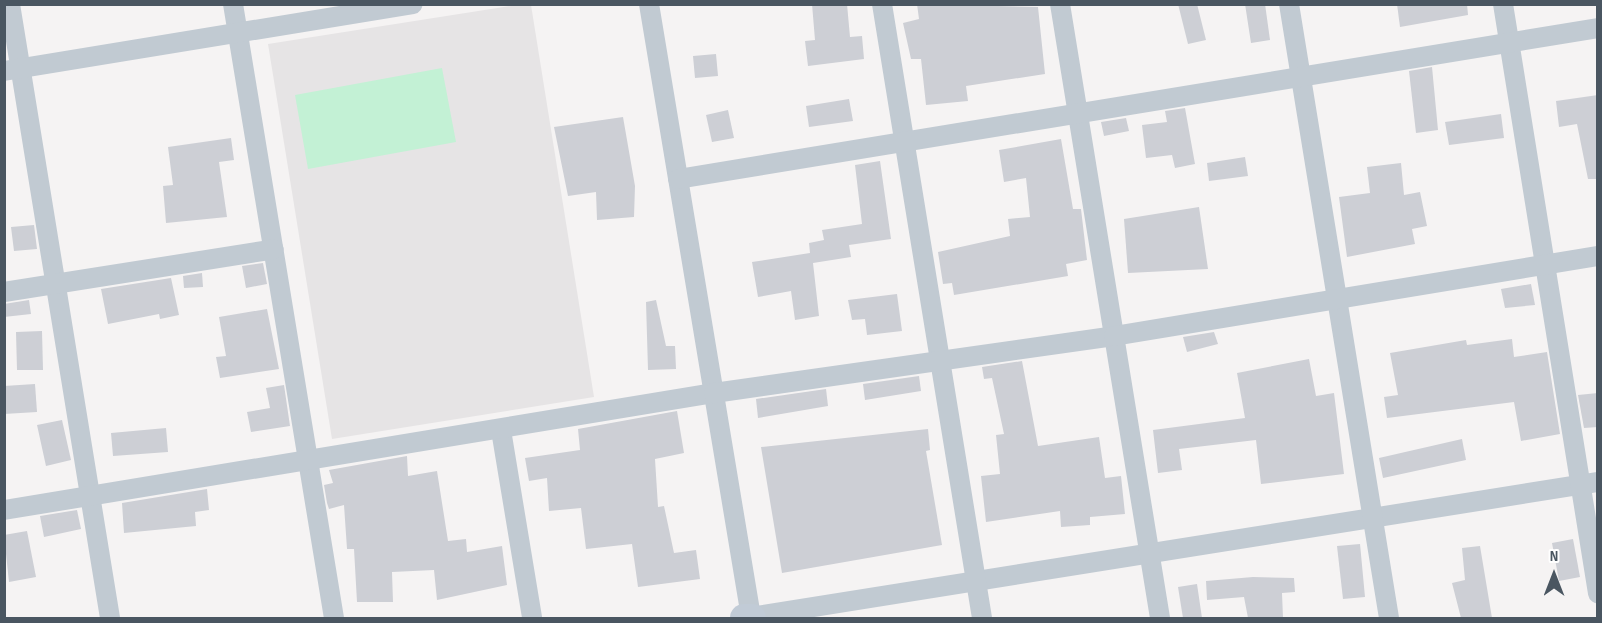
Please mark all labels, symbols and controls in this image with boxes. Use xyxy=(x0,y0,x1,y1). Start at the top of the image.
north arrow xyxy=(1524,545,1584,605)
text: N xyxy=(1550,547,1558,566)

